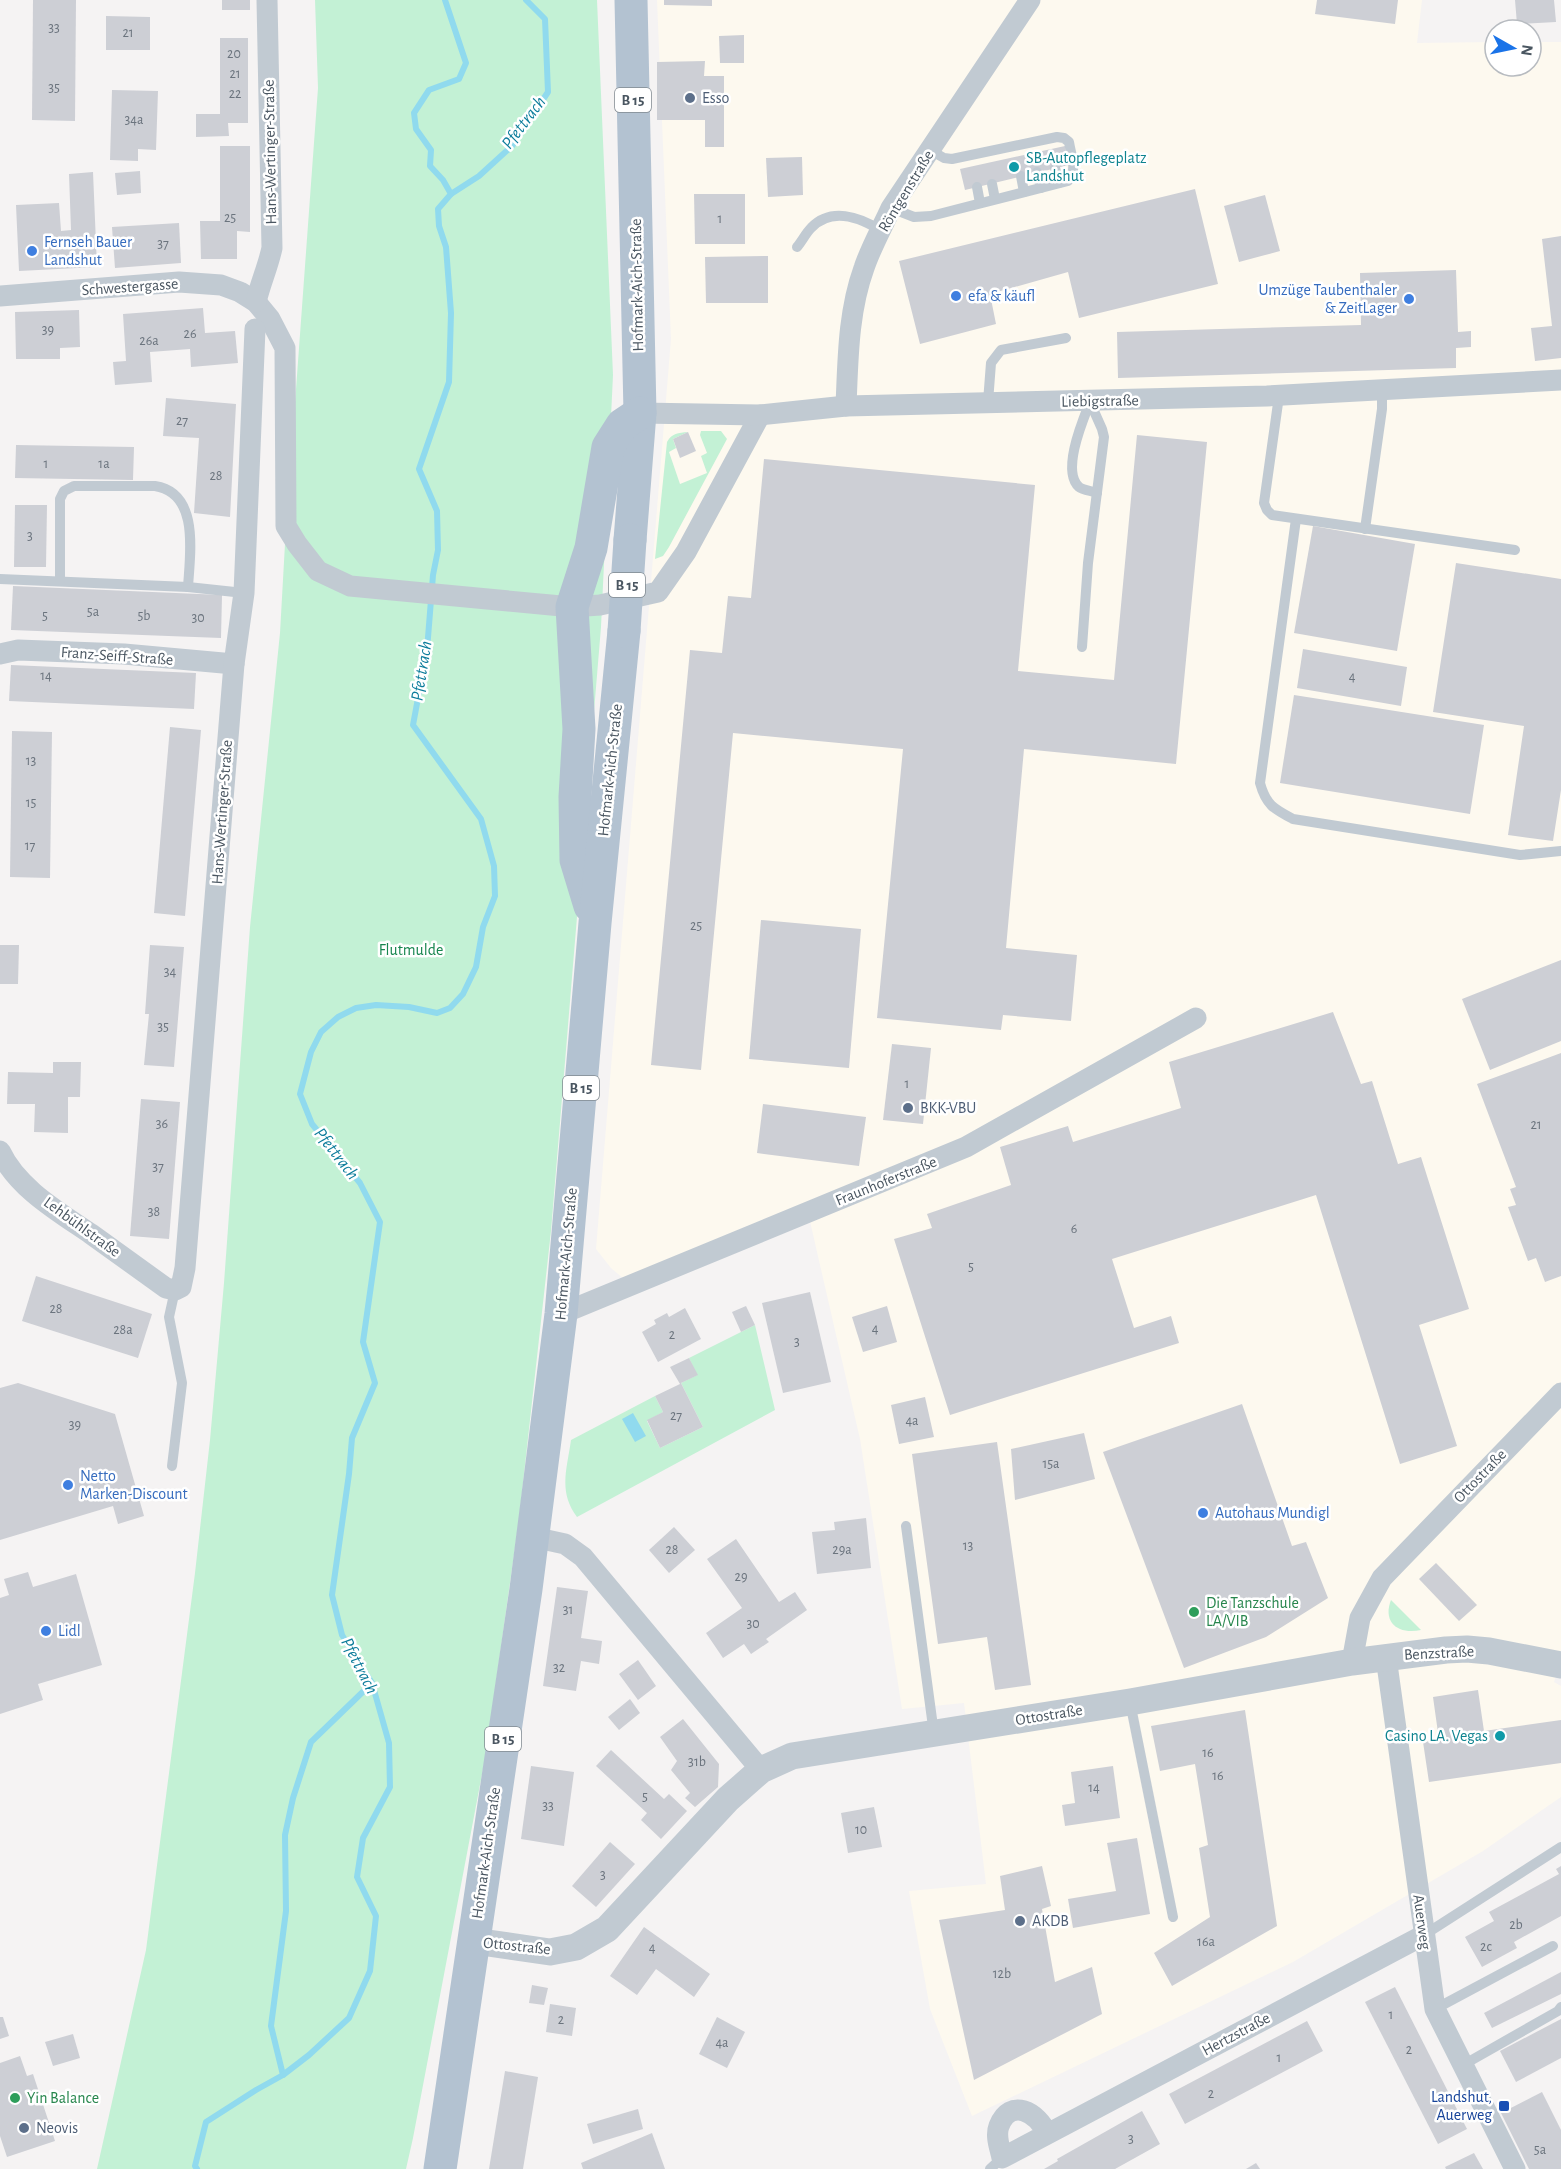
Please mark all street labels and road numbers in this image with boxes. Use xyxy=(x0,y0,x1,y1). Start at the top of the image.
street label: Hans-Wertinger-Straße xyxy=(261,79,279,225)
road number: B 15 xyxy=(615,88,651,112)
street label: Röntgenstraße xyxy=(875,147,937,235)
street label: Hofmark-Aich-Straße xyxy=(628,218,646,352)
street label: Schwestergasse xyxy=(81,276,179,298)
street label: Liebigstraße xyxy=(1061,392,1139,410)
road number: B 15 xyxy=(609,573,645,597)
street label: Franz-Seiff-Straße xyxy=(60,644,174,668)
street label: Hofmark-Aich-Straße xyxy=(595,703,625,837)
street label: Hans-Wertinger-Straße xyxy=(209,739,235,885)
road number: B 15 xyxy=(563,1076,599,1100)
street label: Fraunhoferstraße xyxy=(833,1153,939,1209)
street label: Hofmark-Aich-Straße xyxy=(552,1187,580,1321)
street label: Lehbühlstraße xyxy=(41,1194,123,1260)
street label: Ottostraße xyxy=(1451,1446,1509,1506)
street label: Benzstraße xyxy=(1403,1643,1475,1663)
street label: Ottostraße xyxy=(1014,1702,1084,1728)
road number: B 15 xyxy=(485,1727,521,1751)
street label: Hofmark-Aich-Straße xyxy=(469,1786,503,1920)
street label: Auerweg xyxy=(1410,1893,1434,1951)
street label: Ottostraße xyxy=(483,1935,551,1957)
street label: Hertzstraße xyxy=(1199,2009,1273,2059)

